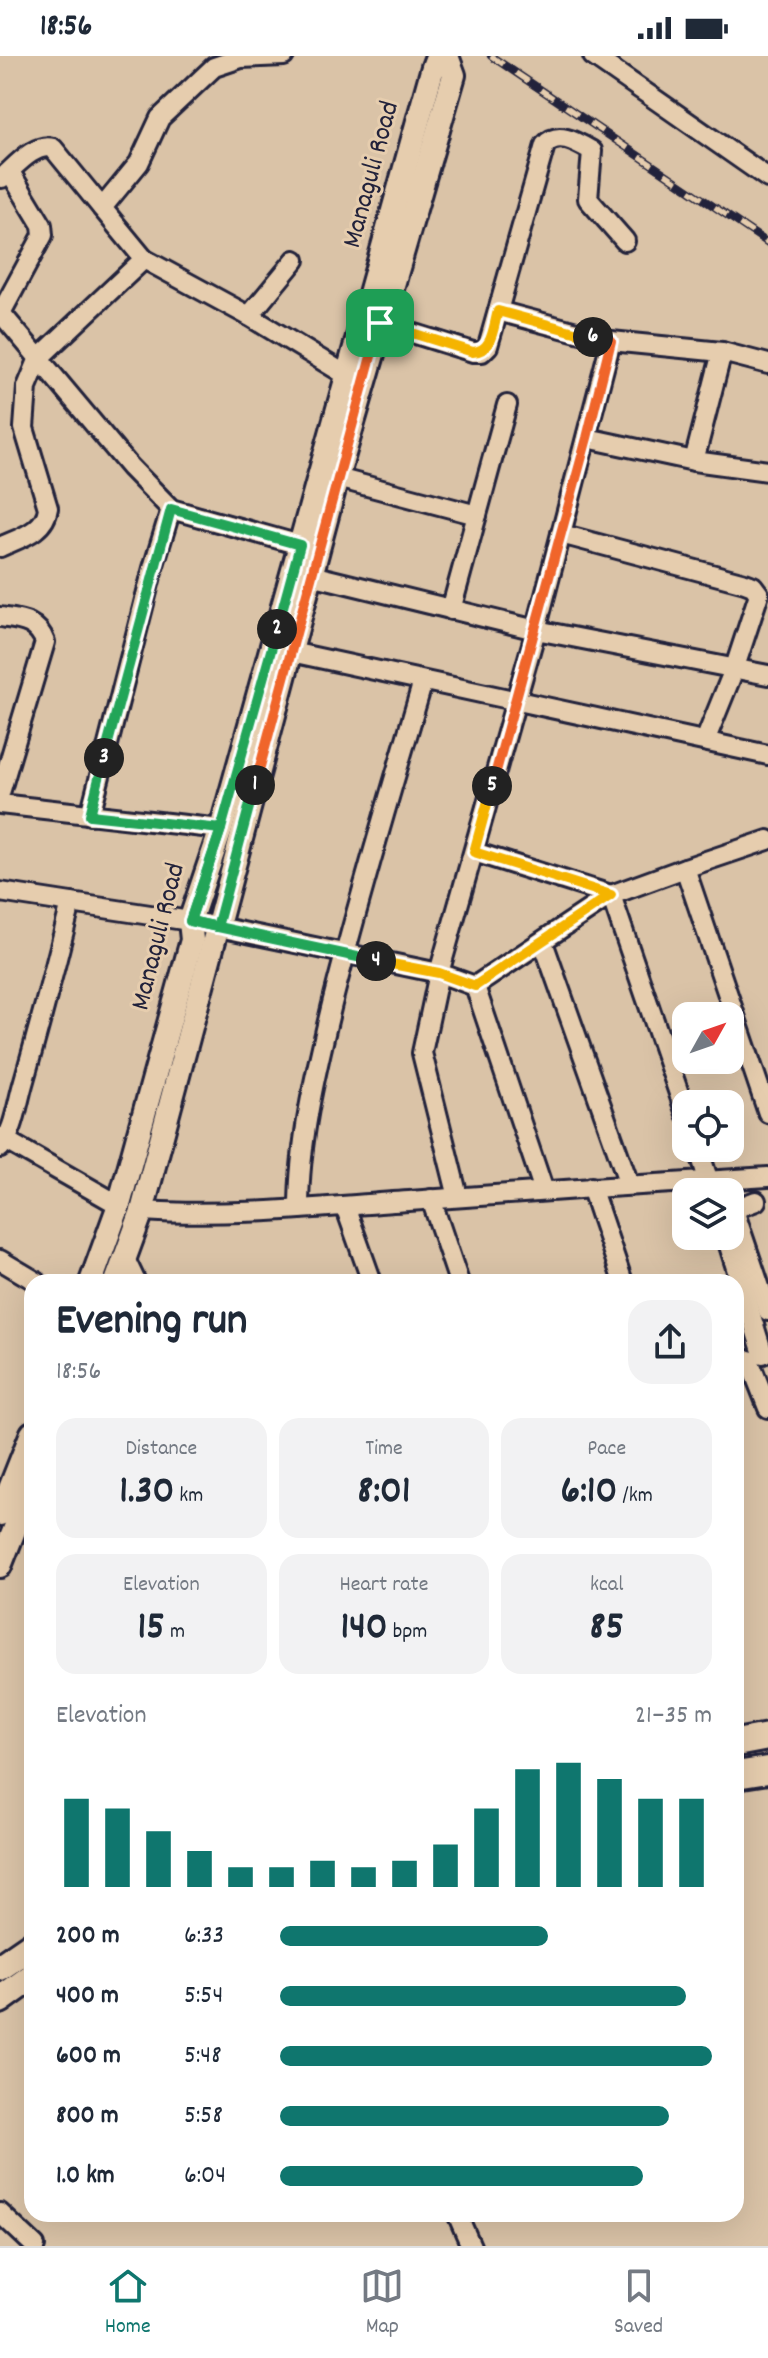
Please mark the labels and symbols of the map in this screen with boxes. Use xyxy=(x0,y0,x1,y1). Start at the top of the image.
street label: Managuli Road xyxy=(334,97,412,253)
pin xyxy=(346,289,414,357)
pin: 6 xyxy=(573,317,613,357)
pin: 2 xyxy=(257,609,297,649)
pin: 3 xyxy=(84,738,124,778)
pin: 1 xyxy=(235,765,275,805)
pin: 5 xyxy=(472,766,512,806)
street label: Managuli Road xyxy=(122,859,198,1015)
pin: 4 xyxy=(356,941,396,981)
north arrow xyxy=(672,1002,744,1074)

